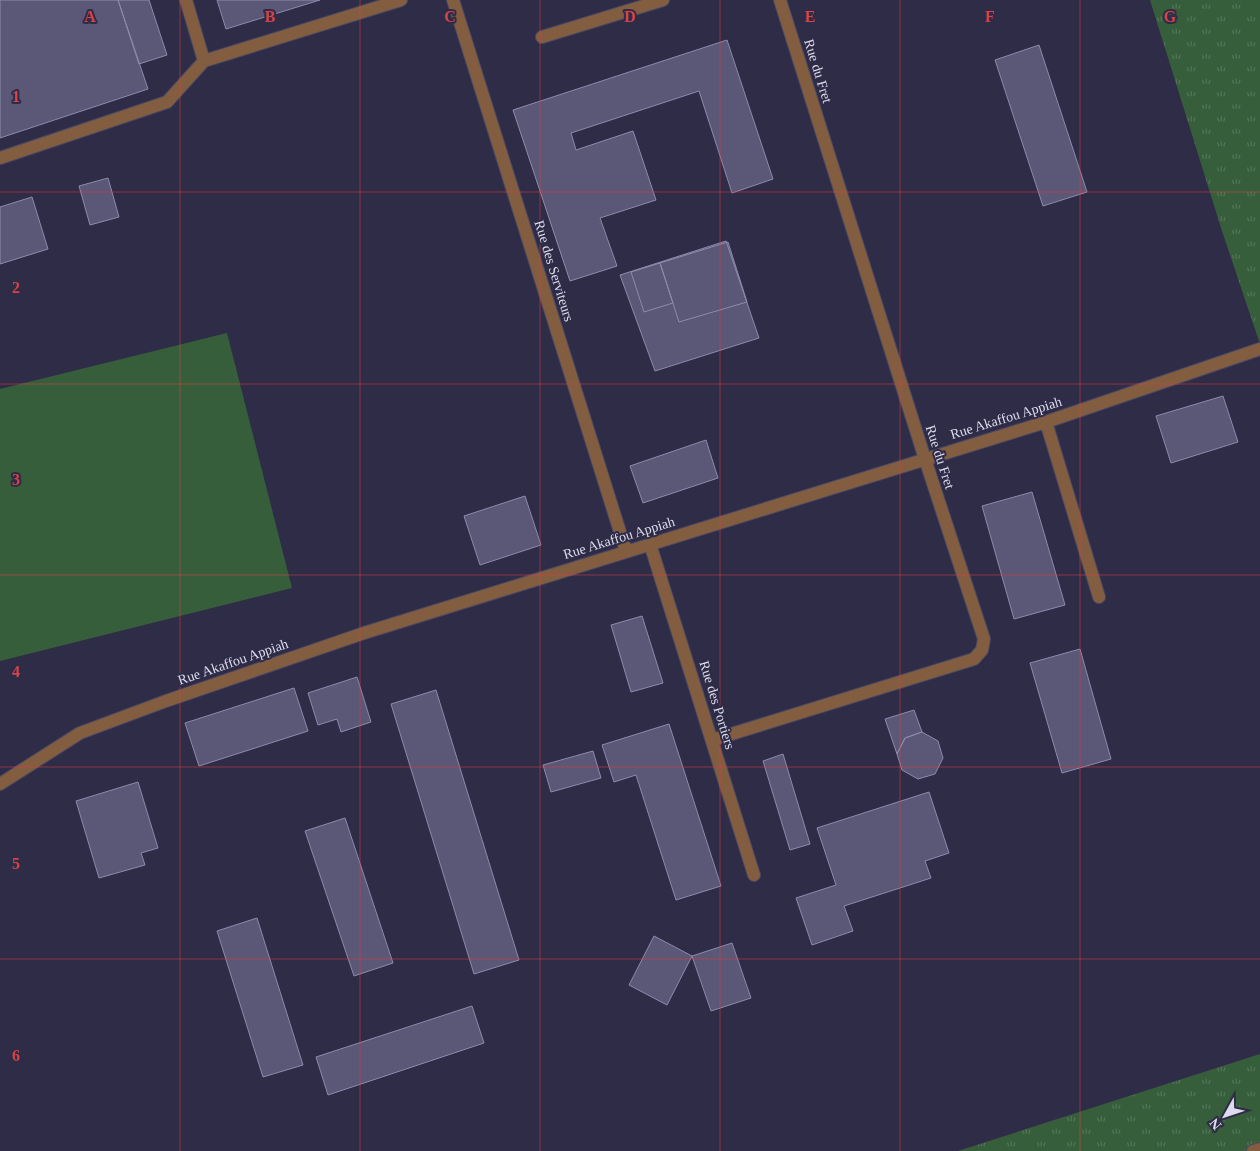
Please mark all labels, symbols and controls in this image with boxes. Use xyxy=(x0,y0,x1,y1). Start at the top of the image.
text: A xyxy=(84,8,96,25)
text: B xyxy=(265,8,276,25)
text: C xyxy=(444,8,456,25)
text: D xyxy=(624,8,636,25)
text: E xyxy=(805,8,815,25)
text: F xyxy=(985,8,995,25)
text: G xyxy=(1164,8,1177,25)
street label: Rue du Fret xyxy=(801,37,835,105)
text: 1 xyxy=(12,88,20,105)
street label: Rue des Serviteurs xyxy=(531,219,577,323)
text: 2 xyxy=(12,279,20,296)
street label: Rue Akaffou Appiah xyxy=(949,394,1063,442)
street label: Rue du Fret xyxy=(923,423,957,491)
text: 3 xyxy=(12,471,20,488)
street label: Rue Akaffou Appiah xyxy=(562,514,676,562)
street label: Rue Akaffou Appiah xyxy=(176,636,290,688)
street label: Rue des Portiers xyxy=(696,659,738,751)
text: 4 xyxy=(12,663,20,680)
text: 5 xyxy=(12,855,20,872)
text: 6 xyxy=(12,1047,20,1064)
north arrow xyxy=(1200,1091,1250,1141)
text: N xyxy=(1206,1115,1224,1133)

